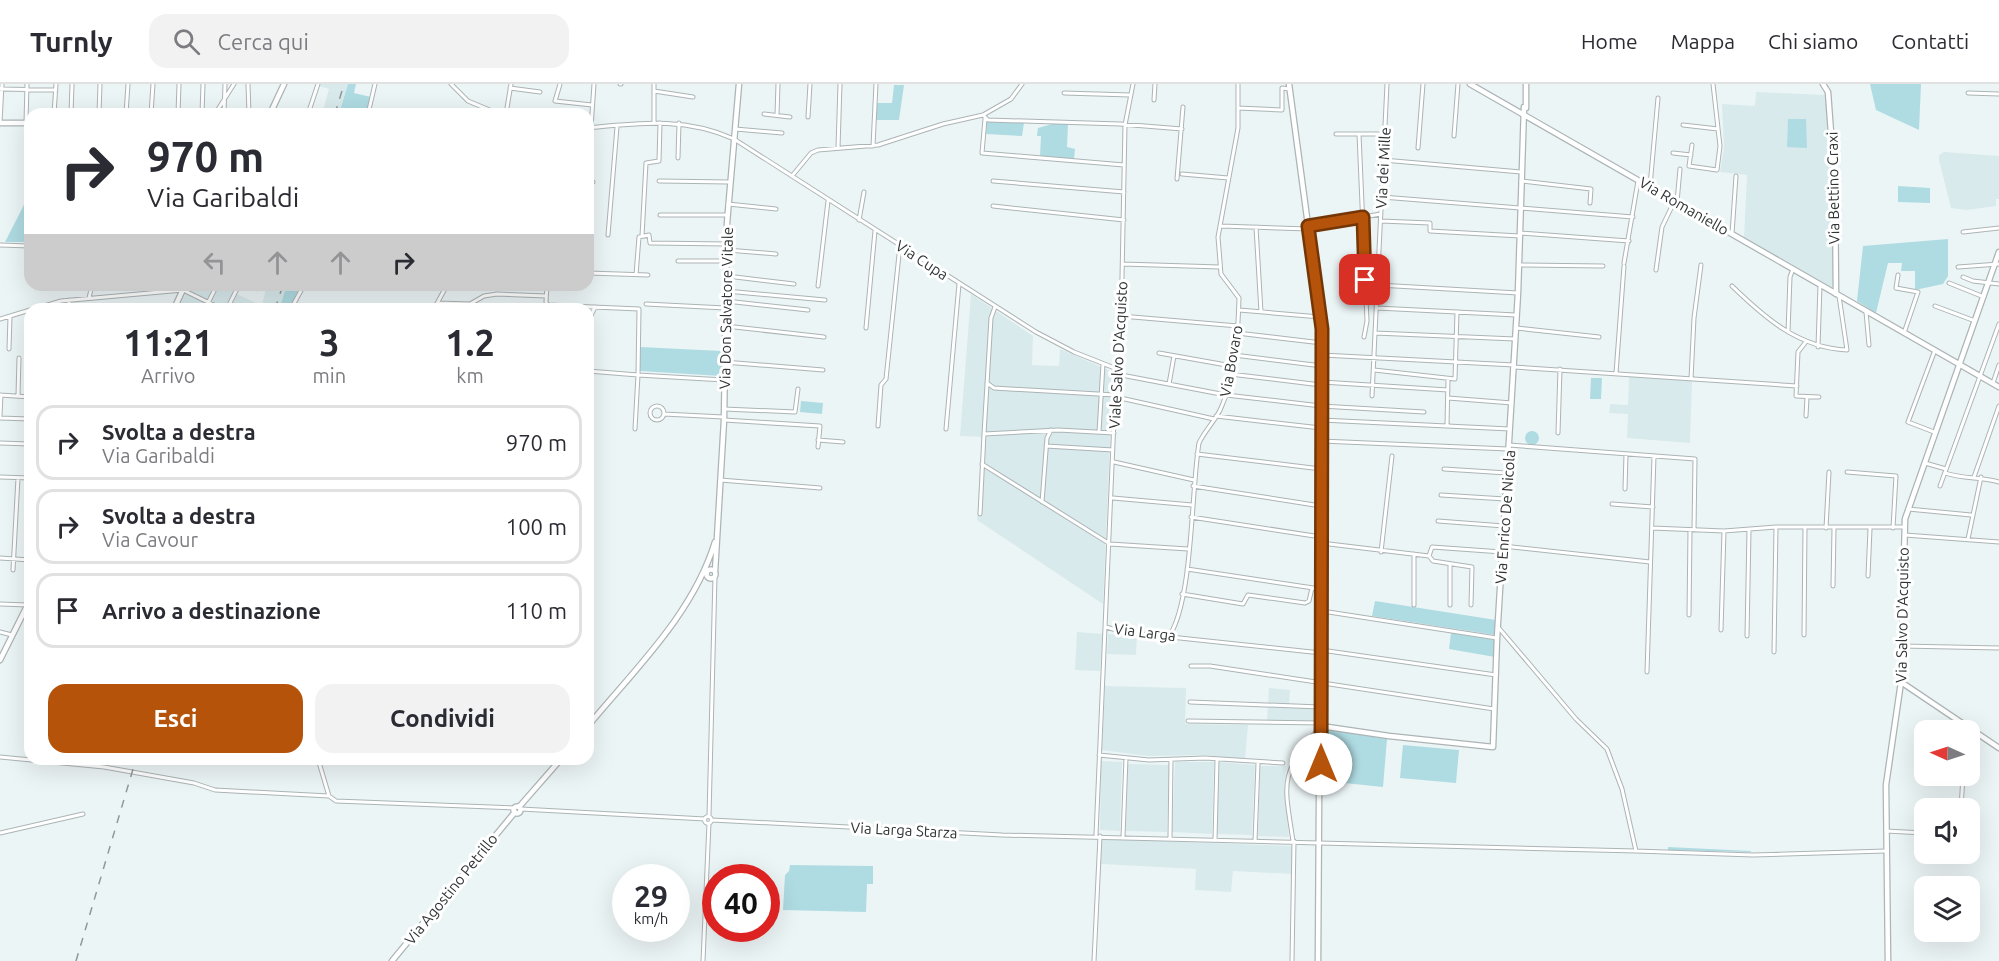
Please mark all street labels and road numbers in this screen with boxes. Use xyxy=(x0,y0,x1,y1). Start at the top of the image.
street label: Via dei Mille xyxy=(1372,127,1394,209)
street label: Via Bettino Craxi xyxy=(1824,132,1842,244)
street label: Via Romaniello xyxy=(1636,173,1732,239)
street label: Via Don Salvatore Vitale xyxy=(716,227,736,389)
street label: Via Cupa xyxy=(893,237,951,283)
street label: Viale Salvo D'Acquisto xyxy=(1106,281,1130,429)
street label: Via Bovaro xyxy=(1216,324,1246,398)
street label: Via Enrico De Nicola xyxy=(1492,449,1518,585)
street label: Via Salvo D'Acquisto xyxy=(1892,547,1912,683)
street label: Via Larga xyxy=(1113,620,1177,644)
street label: Via Larga Starza xyxy=(850,819,958,841)
street label: Via Agostino Petrillo xyxy=(401,830,501,948)

